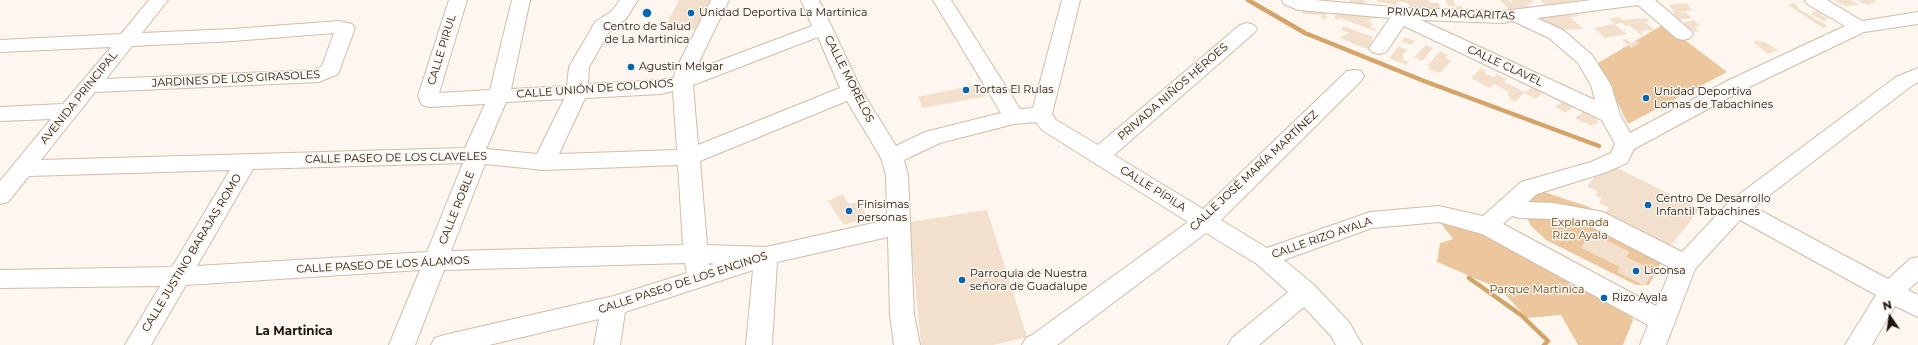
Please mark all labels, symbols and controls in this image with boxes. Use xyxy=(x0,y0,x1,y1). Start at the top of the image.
street label: PRIVADA MARGARITAS xyxy=(1387,5,1515,23)
place label: Unidad Deportiva La Martínica xyxy=(699,6,868,20)
marker: Centro de Salud de La Martinica xyxy=(641,7,653,19)
marker: Unidad Deportiva La Martínica xyxy=(686,8,696,18)
street label: CALLE PIRUL xyxy=(425,13,459,87)
place label: Centro de Salud de La Martinica xyxy=(603,20,691,46)
street label: CALLE MORELOS xyxy=(821,33,877,125)
street label: PRIVADA NIÑOS HÉROES xyxy=(1115,41,1231,143)
street label: CALLE CLAVEL xyxy=(1465,43,1545,89)
street label: AVENIDA PRINCIPAL xyxy=(38,49,120,147)
place label: Agustin Melgar xyxy=(639,60,723,74)
marker: Agustin Melgar xyxy=(626,62,636,72)
street label: JARDINES DE LOS GIRASOLES xyxy=(152,68,320,90)
street label: CALLE UNIÓN DE COLONOS xyxy=(516,77,674,101)
place label: Tortas El Rulas xyxy=(974,83,1054,97)
marker: Tortas El Rulas xyxy=(961,85,971,95)
place label: Unidad Deportiva Lomas de Tabachines xyxy=(1654,85,1773,111)
marker: Unidad Deportiva Lomas de Tabachines xyxy=(1641,93,1651,103)
street label: CALLE JOSÉ MARÍA MARTÍNEZ xyxy=(1187,108,1321,234)
street label: CALLE PASEO DE LOS CLAVELES xyxy=(305,150,487,166)
street label: CALLE PÍPILA xyxy=(1118,163,1188,215)
street label: CALLE ROBLE xyxy=(436,169,478,247)
street label: CALLE JUSTINO BARAJAS ROMO xyxy=(139,172,245,334)
place label: Centro De Desarrollo Infantil Tabachines xyxy=(1656,192,1771,218)
place label: Finisimas personas xyxy=(857,198,909,224)
marker: Centro De Desarrollo Infantil Tabachines xyxy=(1643,200,1653,210)
marker: Finisimas personas xyxy=(844,206,854,216)
street label: CALLE RIZO AYALA xyxy=(1270,215,1374,261)
park label: Explanada Rizo Ayala xyxy=(1551,216,1609,242)
street label: CALLE PASEO DE LOS ENCINOS xyxy=(597,249,769,317)
street label: CALLE PASEO DE LOS ÁLAMOS xyxy=(296,254,470,276)
place label: Liconsa xyxy=(1644,264,1686,278)
marker: Liconsa xyxy=(1631,266,1641,276)
place label: Parroquia de Nuestra señora de Guadalupe xyxy=(970,267,1087,293)
marker: Parroquia de Nuestra señora de Guadalupe xyxy=(957,275,967,285)
park label: Parque Martinica xyxy=(1490,283,1584,297)
place label: Rizo Ayala xyxy=(1612,291,1668,305)
marker: Rizo Ayala xyxy=(1599,293,1609,303)
north arrow xyxy=(1870,297,1910,337)
text: N xyxy=(1881,297,1893,313)
district label: La Martinica xyxy=(255,324,333,338)

